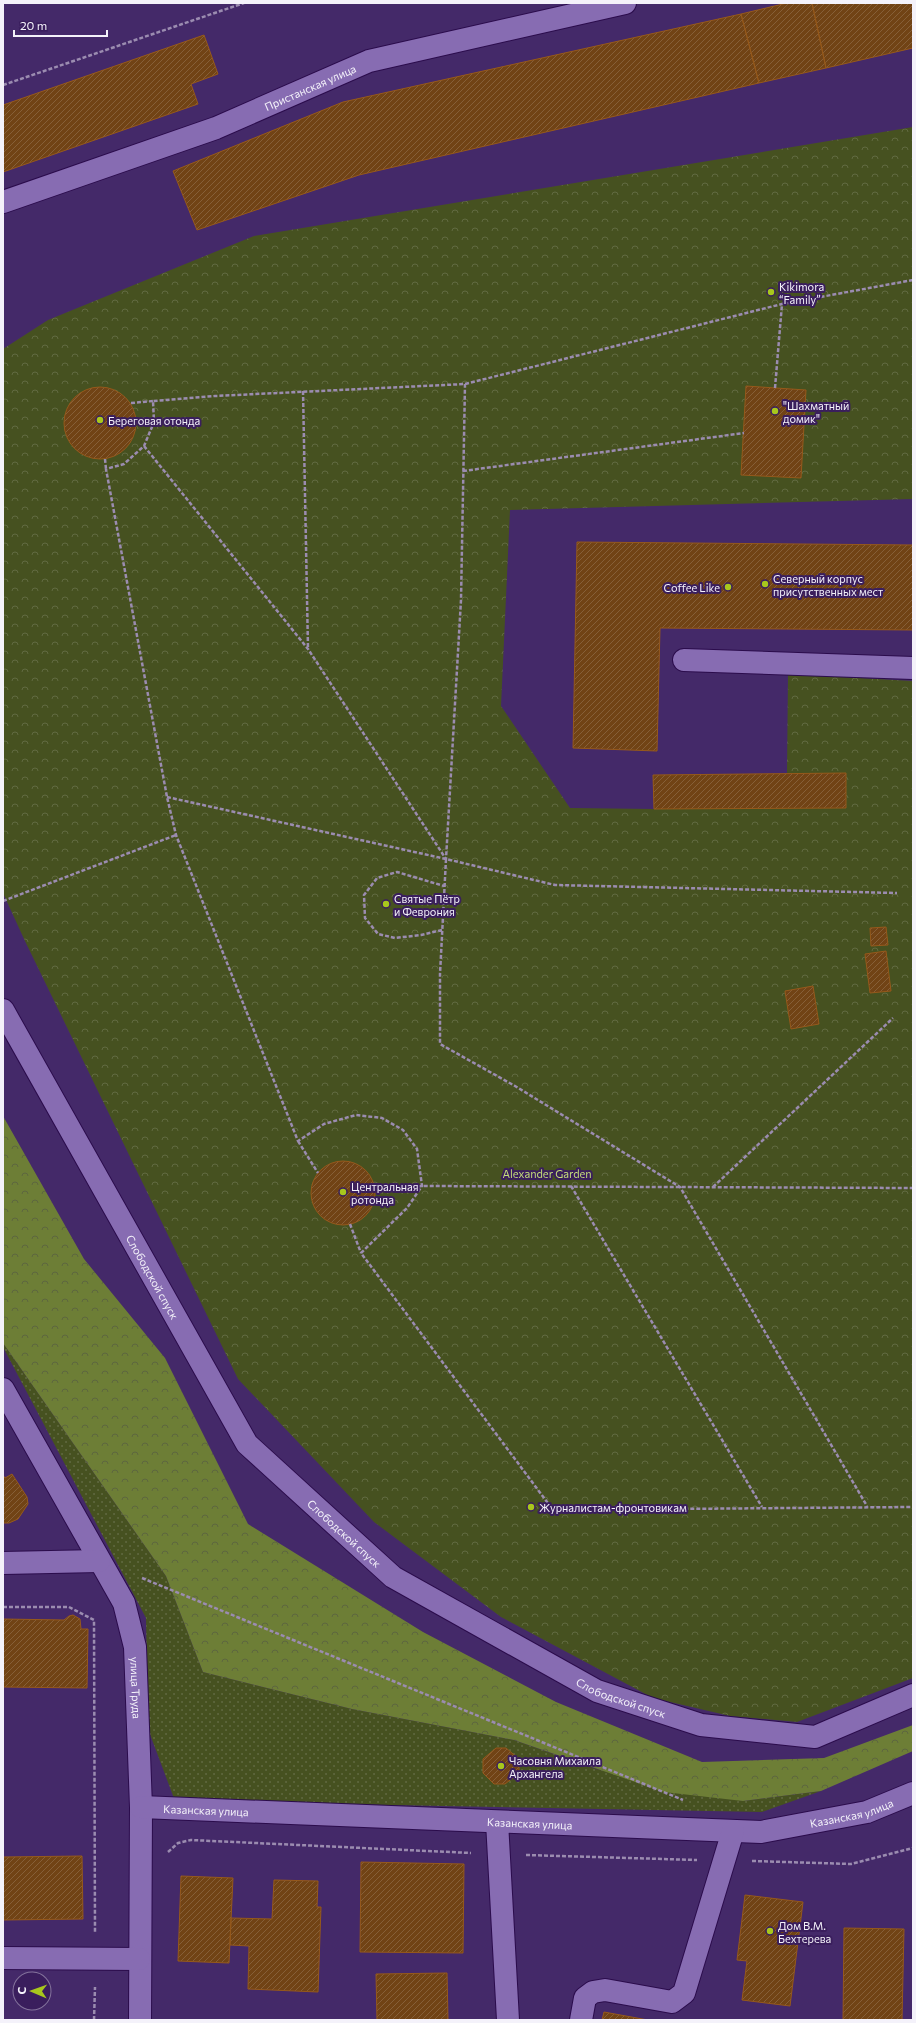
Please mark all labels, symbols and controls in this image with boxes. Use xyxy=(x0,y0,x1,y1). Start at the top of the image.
scale bar xyxy=(14,12,107,38)
text: 20 m xyxy=(20,18,47,32)
street label: Пристанская улица xyxy=(262,61,358,113)
place label: Kikimora “Family” xyxy=(779,280,824,306)
marker: Kikimora “Family” xyxy=(766,287,776,297)
place label: "Шахматный домик" xyxy=(783,399,849,425)
marker: "Шахматный домик" xyxy=(770,406,780,416)
place label: Береговая отонда xyxy=(108,414,200,427)
marker: Береговая отонда xyxy=(95,415,105,425)
place label: Северный корпус присутственных мест xyxy=(773,572,883,598)
marker: Северный корпус присутственных мест xyxy=(760,579,770,589)
place label: Coffee Like xyxy=(663,581,720,594)
marker: Coffee Like xyxy=(723,582,733,592)
place label: Святые Пётр и Феврония xyxy=(394,892,460,918)
marker: Святые Пётр и Феврония xyxy=(381,899,391,909)
park label: Alexander Garden xyxy=(502,1167,592,1180)
place label: Центральная ротонда xyxy=(351,1180,419,1206)
marker: Центральная ротонда xyxy=(338,1187,348,1197)
street label: Слободской спуск xyxy=(124,1232,182,1321)
street label: Слободской спуск xyxy=(305,1496,384,1570)
place label: Журналистам-фронтовикам xyxy=(539,1501,687,1514)
marker: Журналистам-фронтовикам xyxy=(526,1502,536,1512)
street label: улица Труда xyxy=(129,1656,144,1719)
street label: Слободской спуск xyxy=(574,1674,668,1720)
place label: Часовня Михаила Архангела xyxy=(509,1754,601,1780)
marker: Часовня Михаила Архангела xyxy=(496,1761,506,1771)
street label: Казанская улица xyxy=(809,1796,895,1829)
street label: Казанская улица xyxy=(163,1801,249,1818)
street label: Казанская улица xyxy=(487,1814,573,1831)
place label: Дом В.М. Бехтерева xyxy=(778,1919,831,1945)
marker: Дом В.М. Бехтерева xyxy=(765,1926,775,1936)
north arrow xyxy=(12,1971,52,2011)
text: С xyxy=(15,1986,28,1995)

